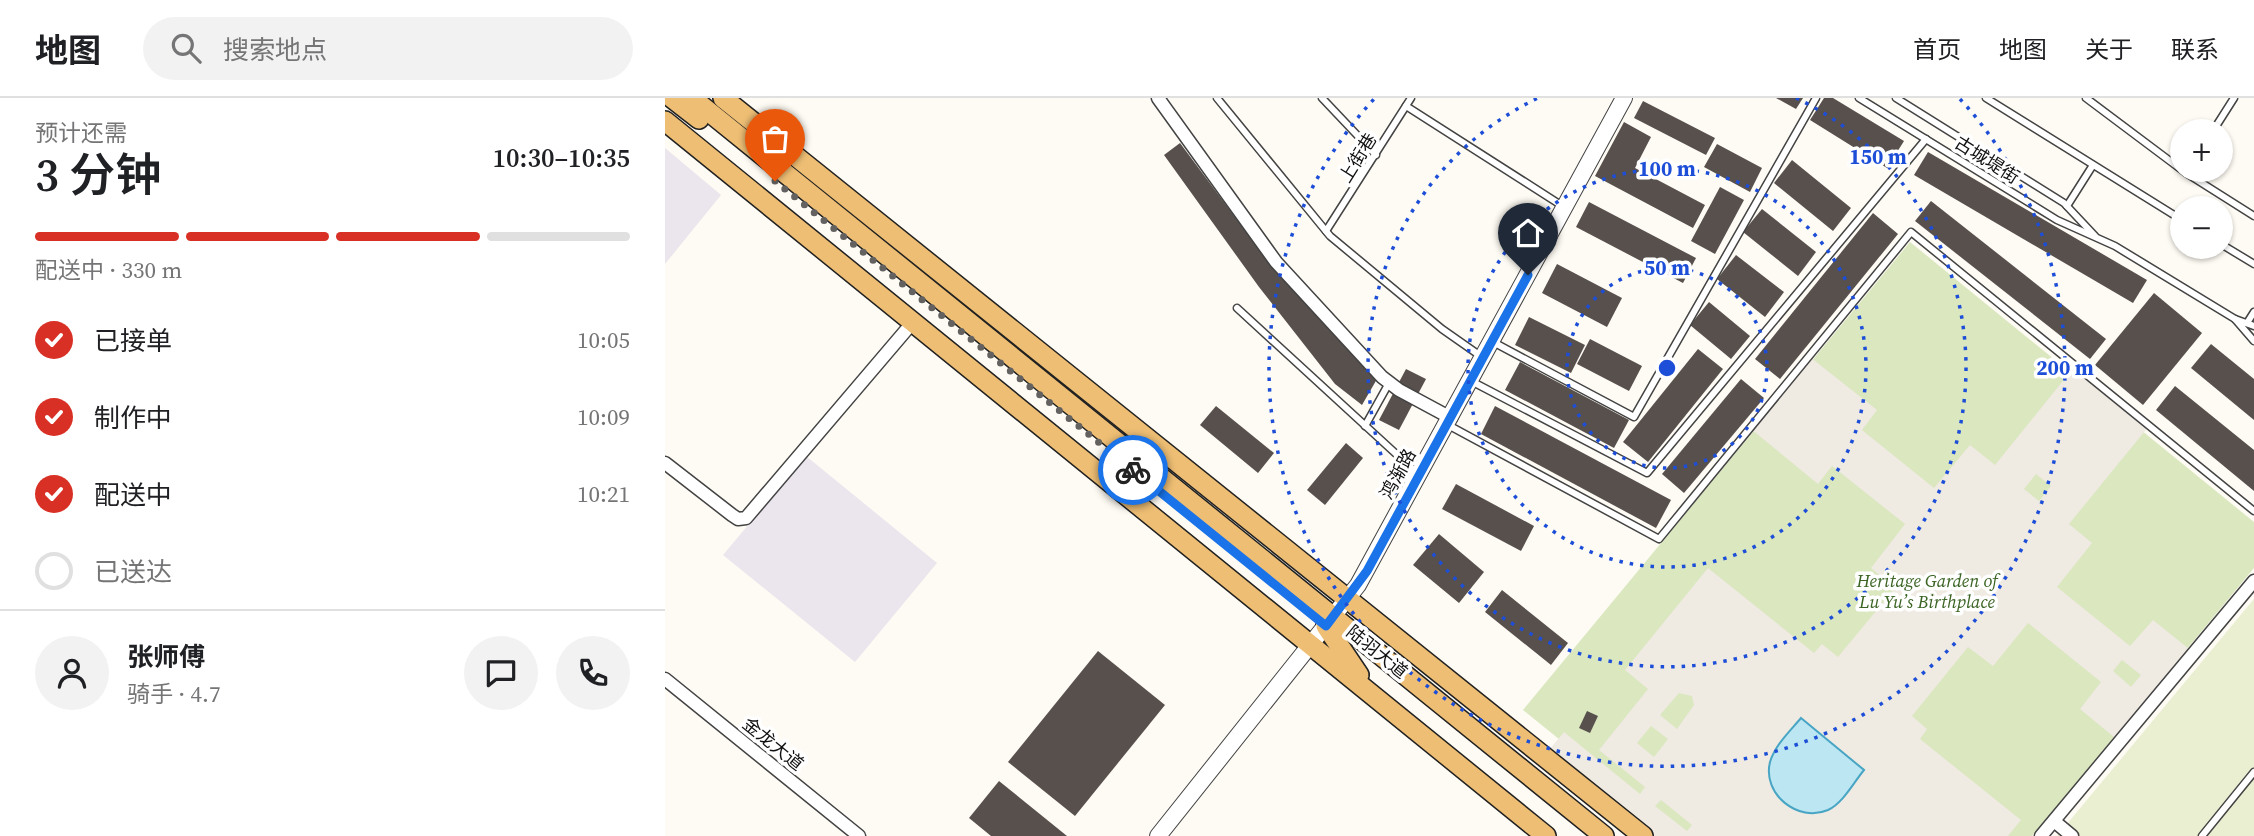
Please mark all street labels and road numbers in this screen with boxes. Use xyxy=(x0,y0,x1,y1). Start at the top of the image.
street label: 上街巷 xyxy=(1333,128,1382,187)
street label: 古城堤街 xyxy=(1950,130,2024,189)
street label: 鸿渐路 xyxy=(1374,444,1422,503)
street label: 陆羽大道 xyxy=(1341,619,1413,684)
street label: 金龙大道 xyxy=(737,711,809,776)

